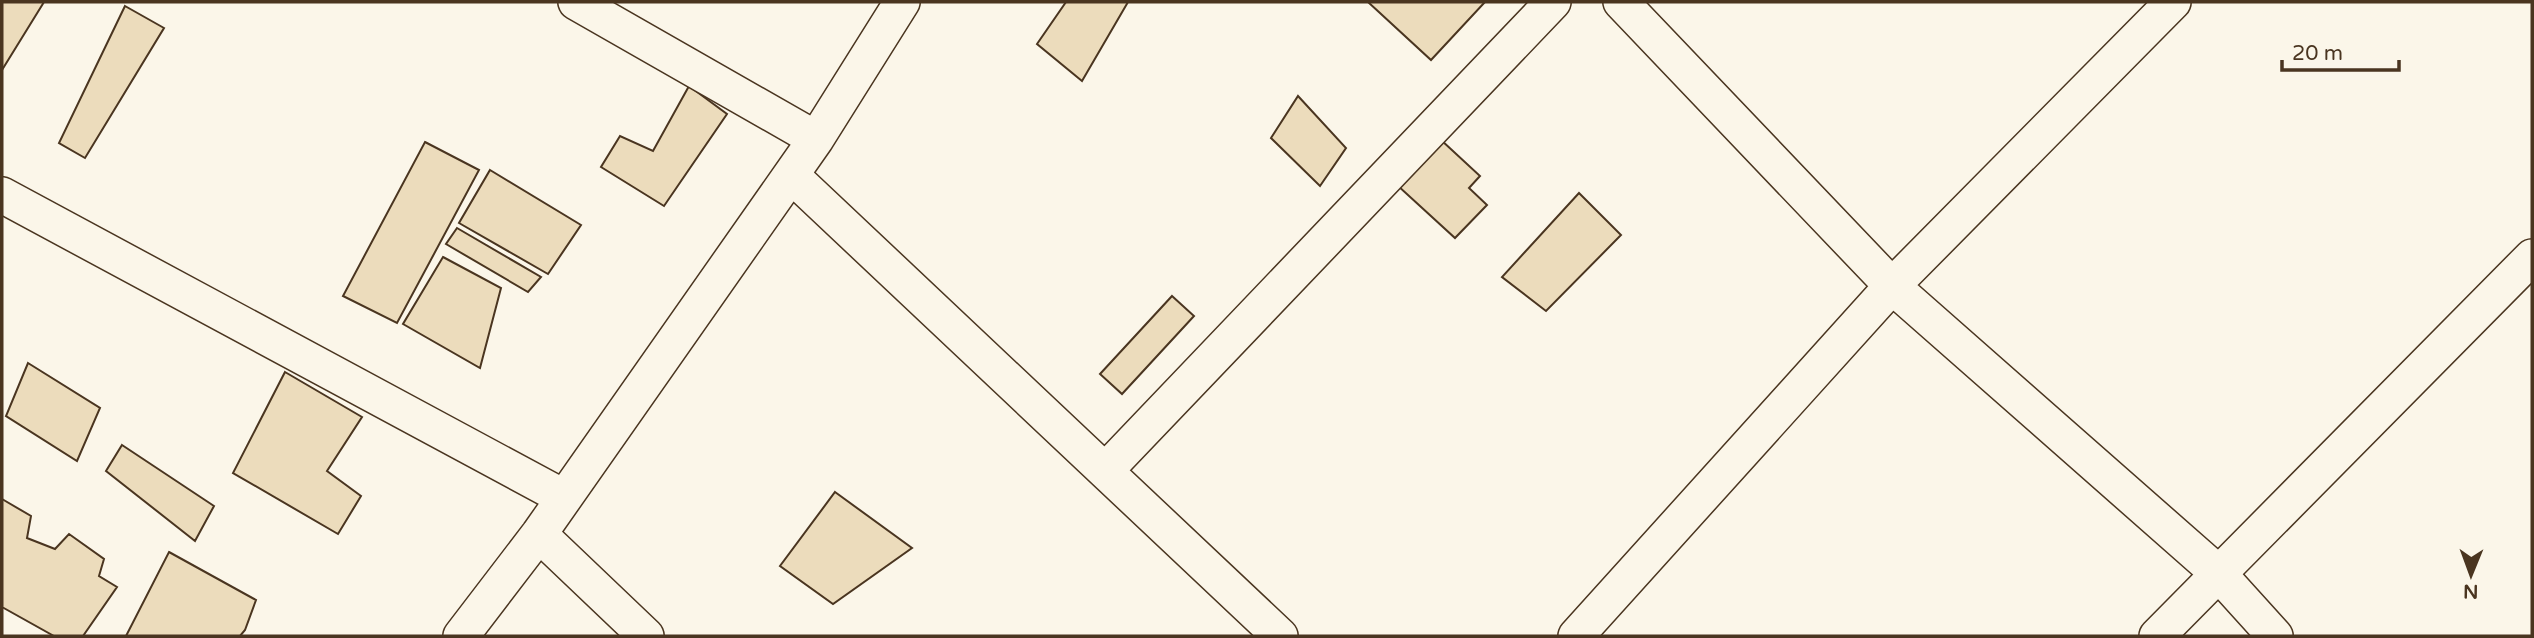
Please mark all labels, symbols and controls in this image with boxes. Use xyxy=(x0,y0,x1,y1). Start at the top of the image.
scale bar xyxy=(2282,28,2399,72)
text: 20 m xyxy=(2292,41,2343,66)
north arrow xyxy=(2436,540,2506,610)
text: N xyxy=(2463,580,2479,602)

